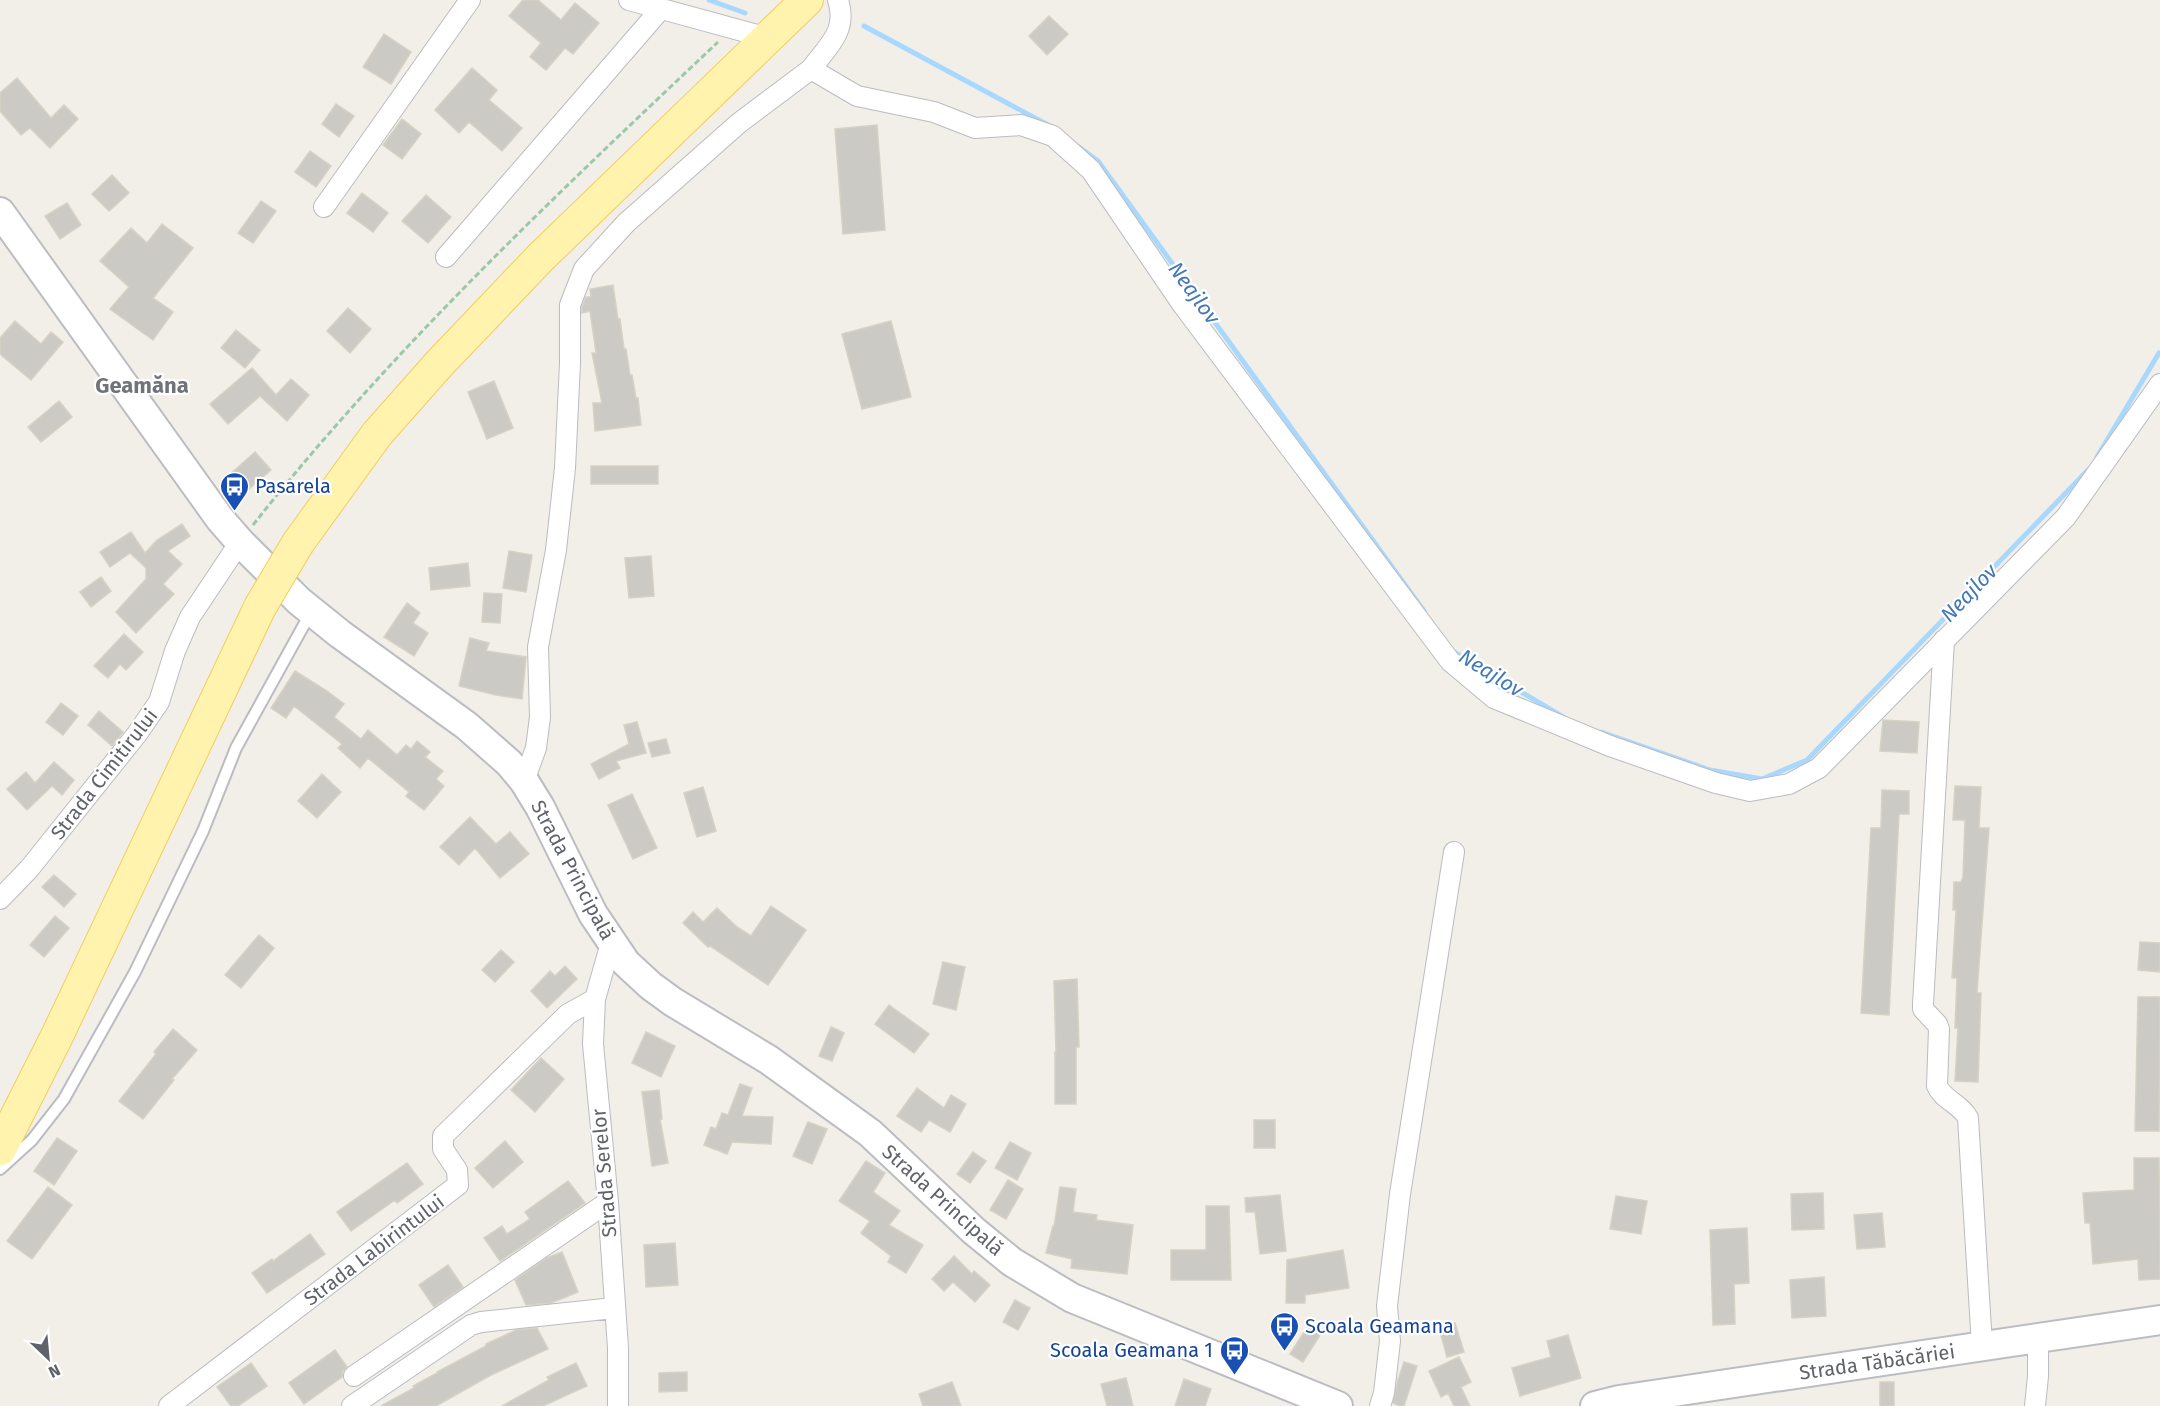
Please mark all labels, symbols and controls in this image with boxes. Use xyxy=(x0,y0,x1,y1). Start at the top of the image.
water label: Neajlov xyxy=(1163,257,1226,330)
district label: Geamăna xyxy=(95,372,189,399)
bus stop icon: Pasarela xyxy=(218,470,250,512)
place label: Pasarela xyxy=(255,474,331,498)
water label: Neajlov xyxy=(1935,558,2004,628)
water label: Neajlov xyxy=(1454,643,1529,703)
street label: Strada Cimitirului xyxy=(46,704,162,844)
street label: Strada Principală xyxy=(526,796,620,944)
street label: Strada Serelor xyxy=(586,1107,622,1238)
street label: Strada Principală xyxy=(877,1139,1009,1261)
street label: Strada Labirintului xyxy=(299,1189,449,1311)
bus stop icon: Scoala Geamana xyxy=(1268,1310,1300,1352)
place label: Scoala Geamana xyxy=(1305,1314,1454,1338)
north arrow xyxy=(18,1328,78,1388)
bus stop icon: Scoala Geamana 1 xyxy=(1218,1334,1250,1376)
place label: Scoala Geamana 1 xyxy=(1050,1338,1213,1362)
street label: Strada Tăbăcăriei xyxy=(1798,1339,1956,1385)
text: N xyxy=(45,1360,63,1382)

